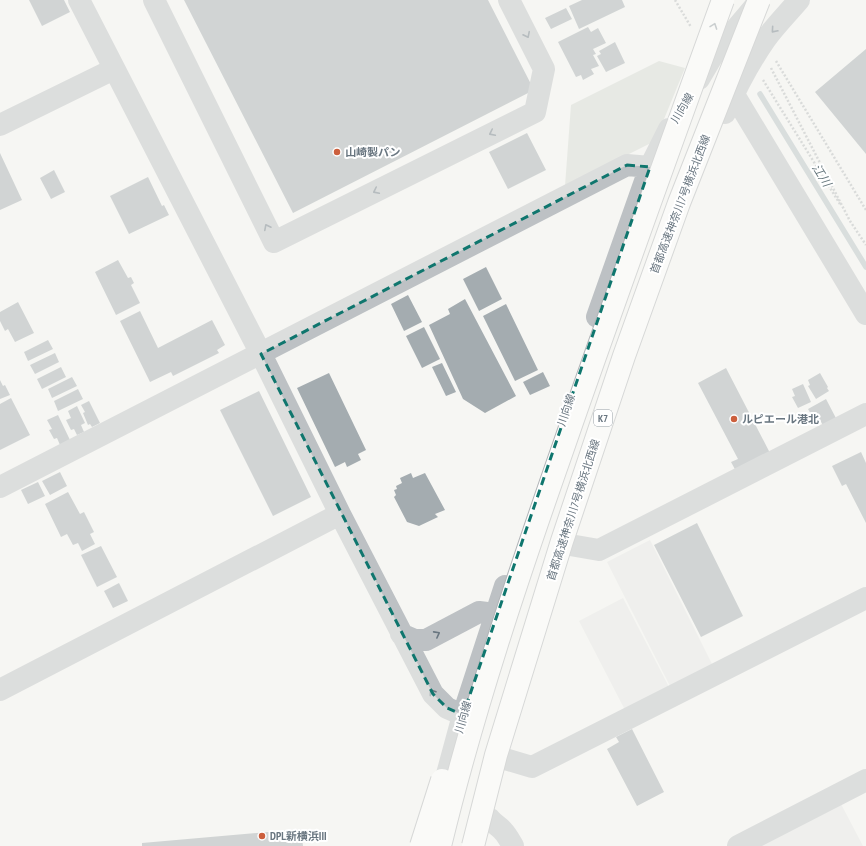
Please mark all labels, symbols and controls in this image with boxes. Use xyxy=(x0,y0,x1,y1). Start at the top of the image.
one-way arrow xyxy=(709,23,717,30)
one-way arrow xyxy=(772,25,779,32)
one-way arrow xyxy=(522,31,529,38)
street label: 川向線 xyxy=(668,90,696,126)
one-way arrow xyxy=(489,128,496,136)
street label: 首都高速神奈川7号横浜北西線 xyxy=(647,132,713,276)
place label: 山崎製パン xyxy=(345,145,401,159)
marker: 山崎製パン xyxy=(332,147,342,157)
water label: 江川 xyxy=(809,161,836,191)
one-way arrow xyxy=(372,186,380,194)
one-way arrow xyxy=(264,224,272,231)
street label: 川向線 xyxy=(554,392,578,428)
road number: K7 xyxy=(594,410,612,426)
place label: ルピエール港北 xyxy=(742,412,819,426)
marker: ルピエール港北 xyxy=(729,414,739,424)
street label: 首都高速神奈川7号横浜北西線 xyxy=(543,437,603,583)
one-way arrow xyxy=(433,632,440,639)
one-way arrow xyxy=(430,689,437,696)
street label: 川向線 xyxy=(452,699,474,735)
place label: DPL新横浜III xyxy=(270,829,327,843)
marker: DPL新横浜III xyxy=(257,831,267,841)

